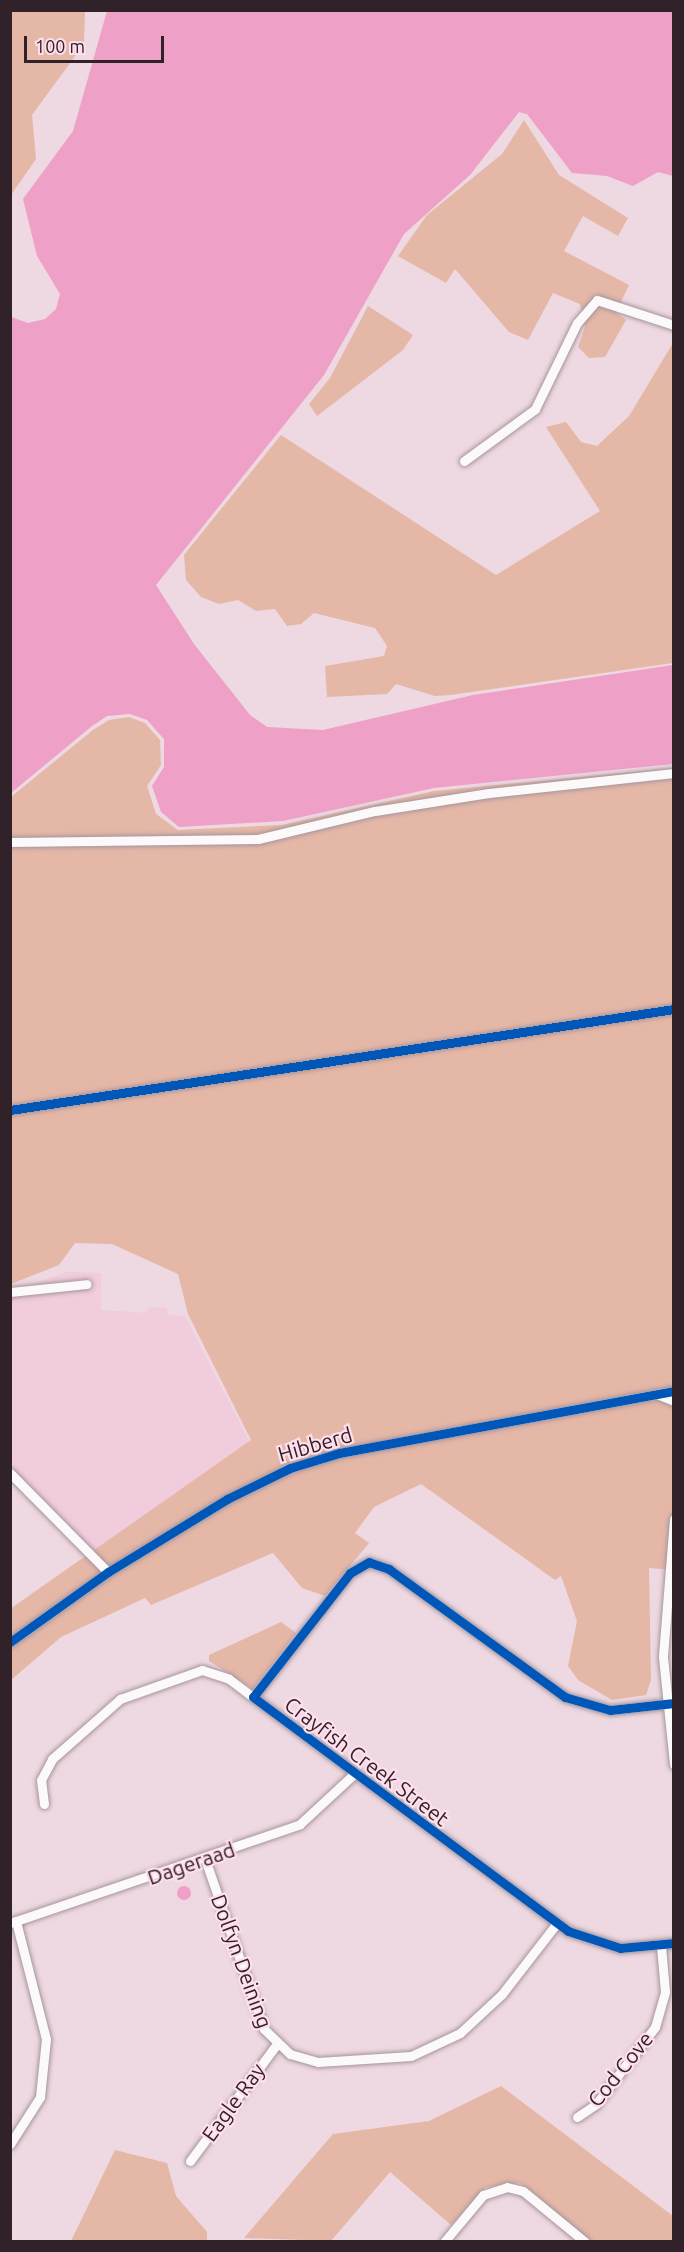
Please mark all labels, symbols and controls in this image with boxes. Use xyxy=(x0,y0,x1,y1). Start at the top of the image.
scale bar xyxy=(27,24,166,62)
text: 100 m xyxy=(35,36,85,56)
street label: Hibberd xyxy=(275,1421,355,1467)
street label: Crayfish Creek Street xyxy=(280,1691,454,1831)
street label: Dageraad xyxy=(144,1836,238,1890)
street label: Dolfyn Deining xyxy=(206,1891,278,2031)
street label: Cod Cove xyxy=(582,2026,658,2112)
street label: Eagle Ray xyxy=(196,2058,270,2146)

